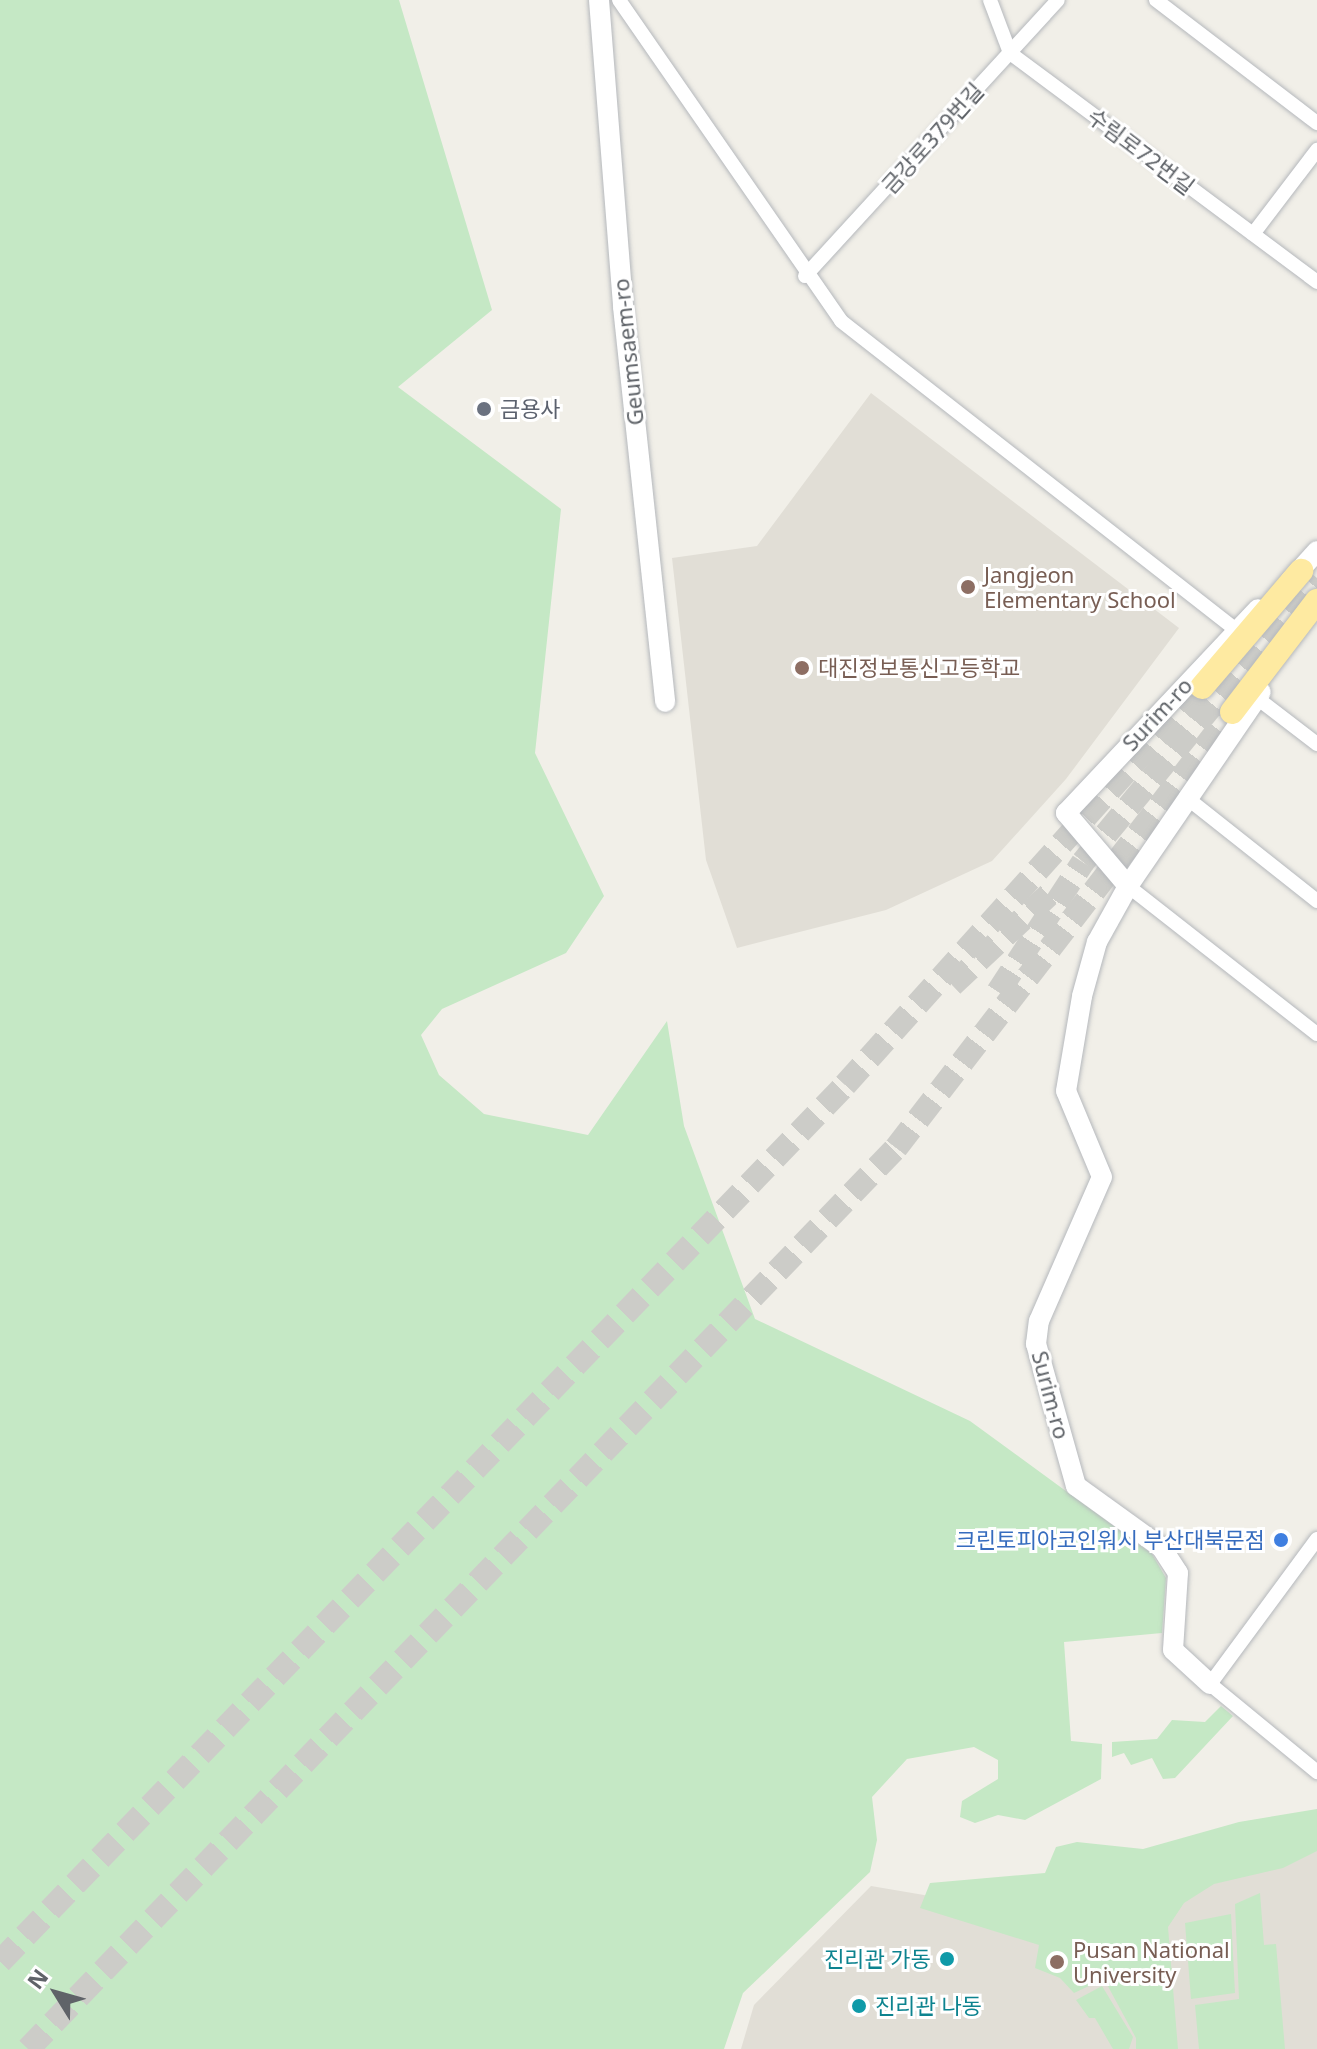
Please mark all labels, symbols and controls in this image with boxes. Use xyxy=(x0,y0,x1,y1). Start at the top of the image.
street label: 금강로379번길 xyxy=(876,78,988,198)
street label: 수림로72번길 xyxy=(1083,102,1199,200)
street label: Geumsaem-ro xyxy=(607,277,649,427)
place label: 금용사 xyxy=(500,396,561,422)
marker: 금용사 xyxy=(475,400,493,418)
place label: Jangjeon Elementary School xyxy=(984,561,1176,612)
marker: Jangjeon Elementary School xyxy=(959,578,977,596)
place label: 대진정보통신고등학교 xyxy=(818,655,1020,681)
marker: 대진정보통신고등학교 xyxy=(793,659,811,677)
street label: Surim-ro xyxy=(1117,672,1197,756)
street label: Surim-ro xyxy=(1027,1348,1075,1442)
place label: 크린토피아코인워시 부산대북문점 xyxy=(956,1527,1265,1553)
marker: 크린토피아코인워시 부산대북문점 xyxy=(1272,1531,1290,1549)
place label: Pusan National University xyxy=(1073,1936,1230,1988)
place label: 진리관 가동 xyxy=(824,1946,931,1972)
marker: 진리관 가동 xyxy=(938,1950,956,1968)
north arrow xyxy=(16,1953,96,2033)
marker: Pusan National University xyxy=(1048,1953,1066,1971)
text: N xyxy=(19,1962,54,1995)
place label: 진리관 나동 xyxy=(875,1993,982,2019)
marker: 진리관 나동 xyxy=(850,1997,868,2015)

